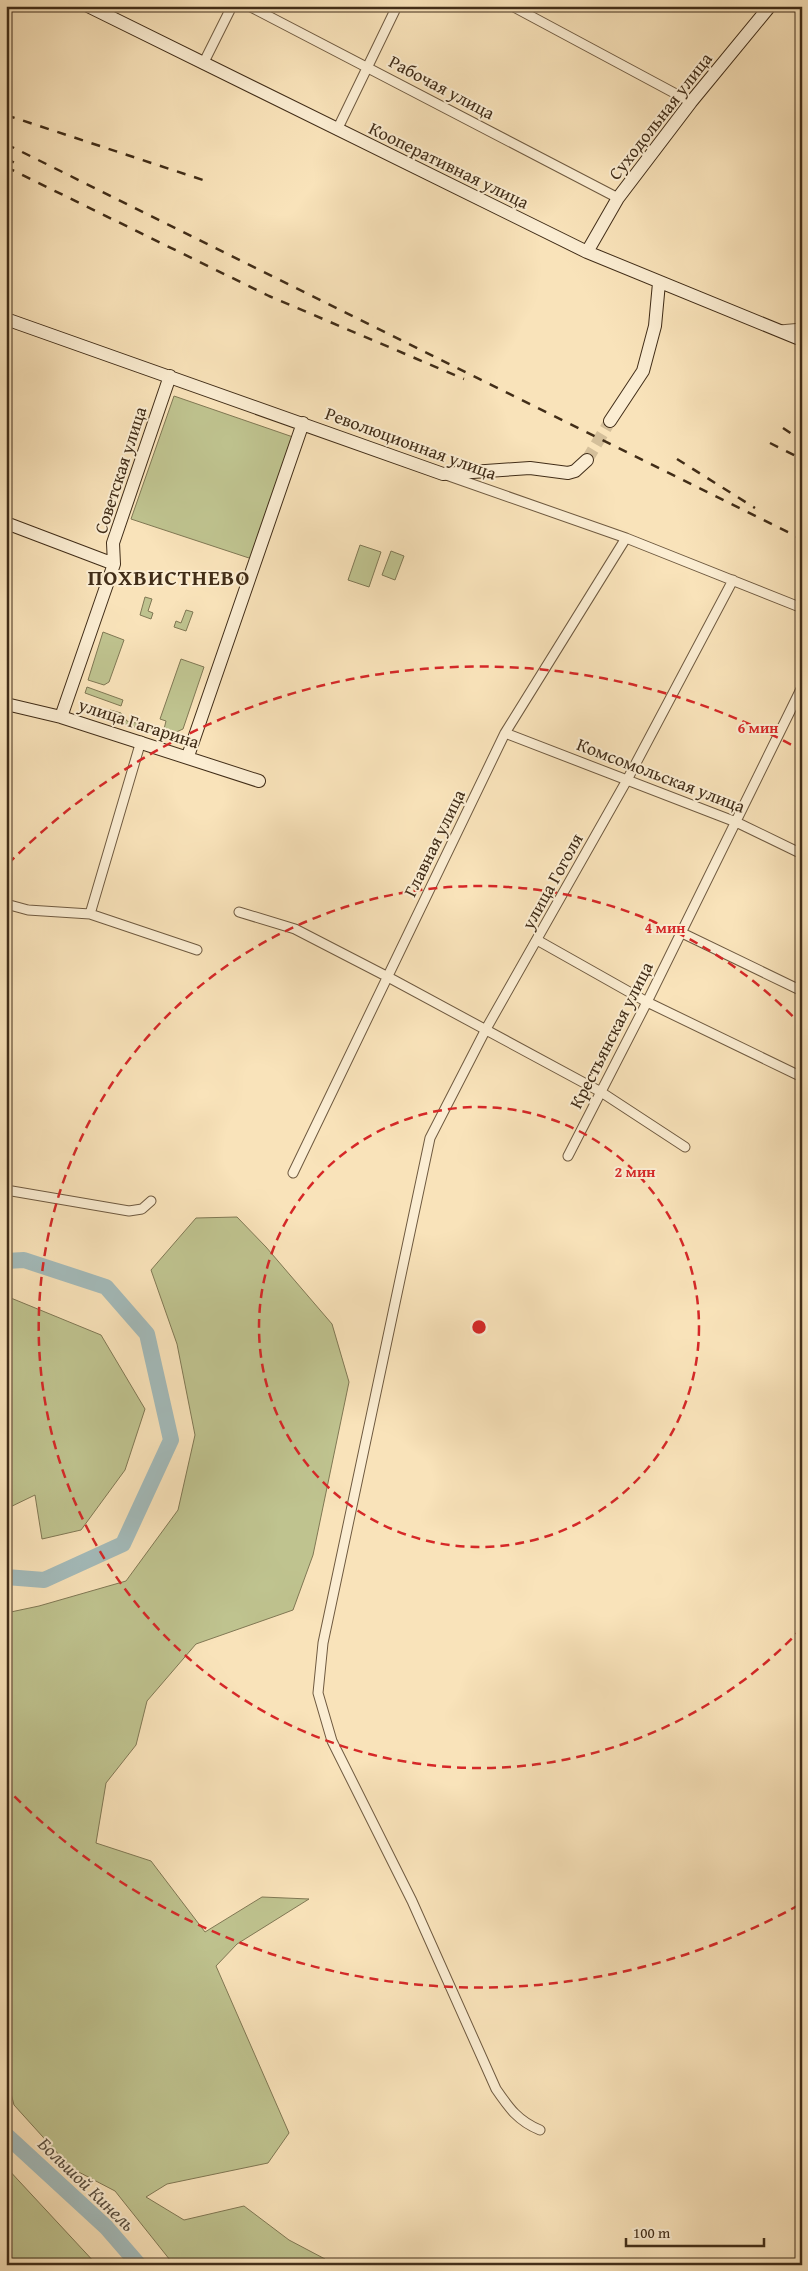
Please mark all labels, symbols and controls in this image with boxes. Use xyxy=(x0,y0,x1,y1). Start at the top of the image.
street label: Суходольная улица xyxy=(602,46,719,186)
street label: Рабочая улица xyxy=(384,48,500,126)
street label: Кооперативная улица xyxy=(364,114,534,216)
street label: Революционная улица xyxy=(322,399,501,487)
street label: Советская улица xyxy=(87,402,153,537)
district label: ПОХВИСТНЕВО xyxy=(88,561,250,593)
street label: улица Гагарина xyxy=(74,690,203,755)
text: 6 мин xyxy=(738,717,779,738)
street label: Комсомольская улица xyxy=(573,730,749,820)
street label: Главная улица xyxy=(396,784,472,901)
street label: улица Гоголя xyxy=(514,828,590,935)
text: 4 мин xyxy=(645,917,686,938)
street label: Крестьянская улица xyxy=(562,957,660,1113)
text: 2 мин xyxy=(615,1161,656,1182)
centre of rings xyxy=(470,1318,488,1336)
water label: Большой Кинель xyxy=(32,2130,142,2238)
scale bar xyxy=(626,2216,763,2248)
text: 100 m xyxy=(633,2222,671,2243)

